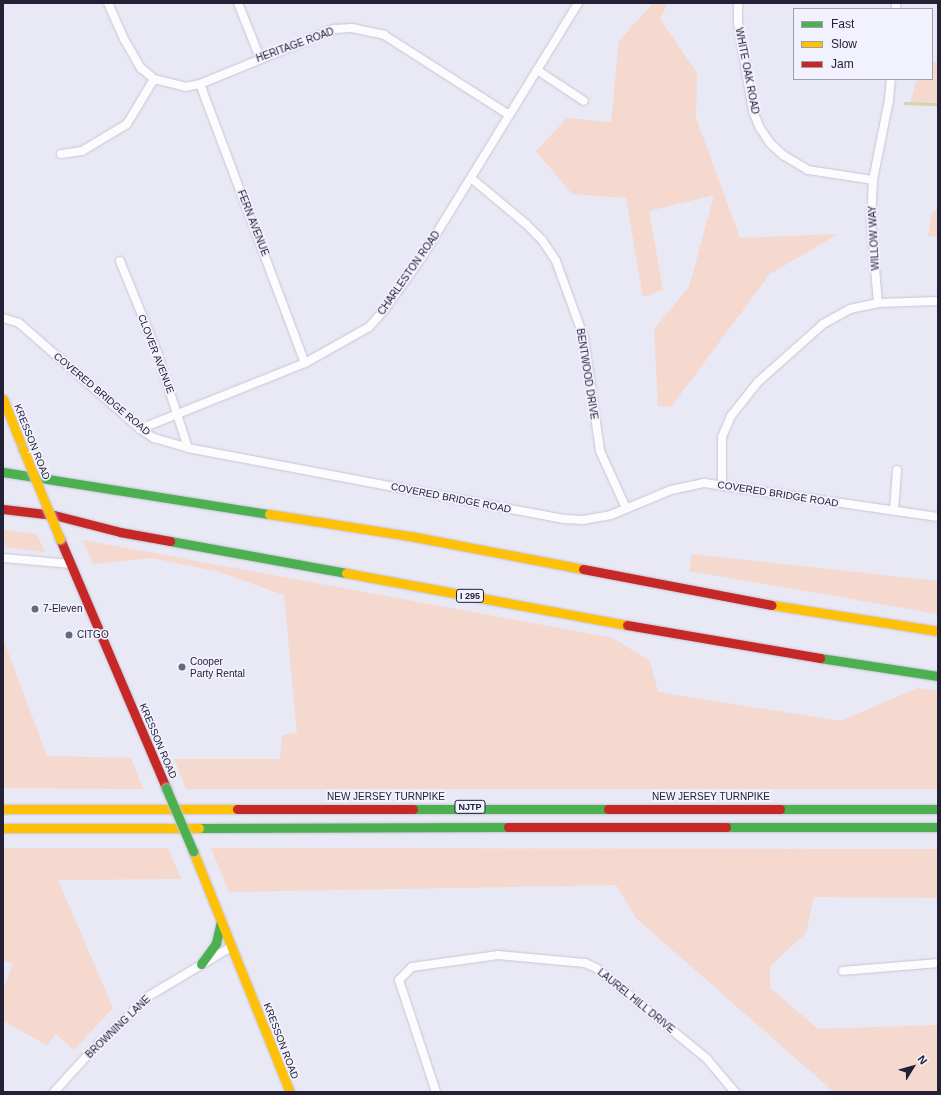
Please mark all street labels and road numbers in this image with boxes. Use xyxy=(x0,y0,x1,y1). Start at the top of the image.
street label: HERITAGE ROAD xyxy=(254,25,336,65)
street label: WHITE OAK ROAD xyxy=(733,27,761,115)
street label: FERN AVENUE xyxy=(235,188,271,258)
street label: WILLOW WAY xyxy=(866,205,882,271)
street label: CHARLESTON ROAD xyxy=(375,229,443,317)
street label: CLOVER AVENUE xyxy=(135,313,177,395)
street label: BENTWOOD DRIVE xyxy=(574,328,600,420)
street label: COVERED BRIDGE ROAD xyxy=(51,350,153,438)
street label: KRESSON ROAD xyxy=(11,402,53,482)
street label: COVERED BRIDGE ROAD xyxy=(717,479,839,509)
street label: COVERED BRIDGE ROAD xyxy=(390,480,512,516)
road number: I 295 xyxy=(455,589,485,603)
street label: KRESSON ROAD xyxy=(137,702,179,780)
street label: NEW JERSEY TURNPIKE xyxy=(327,791,445,803)
street label: NEW JERSEY TURNPIKE xyxy=(652,791,770,803)
road number: NJTP xyxy=(454,800,486,814)
street label: LAUREL HILL DRIVE xyxy=(595,966,677,1036)
street label: BROWNING LANE xyxy=(83,993,153,1061)
street label: KRESSON ROAD xyxy=(261,1001,301,1081)

